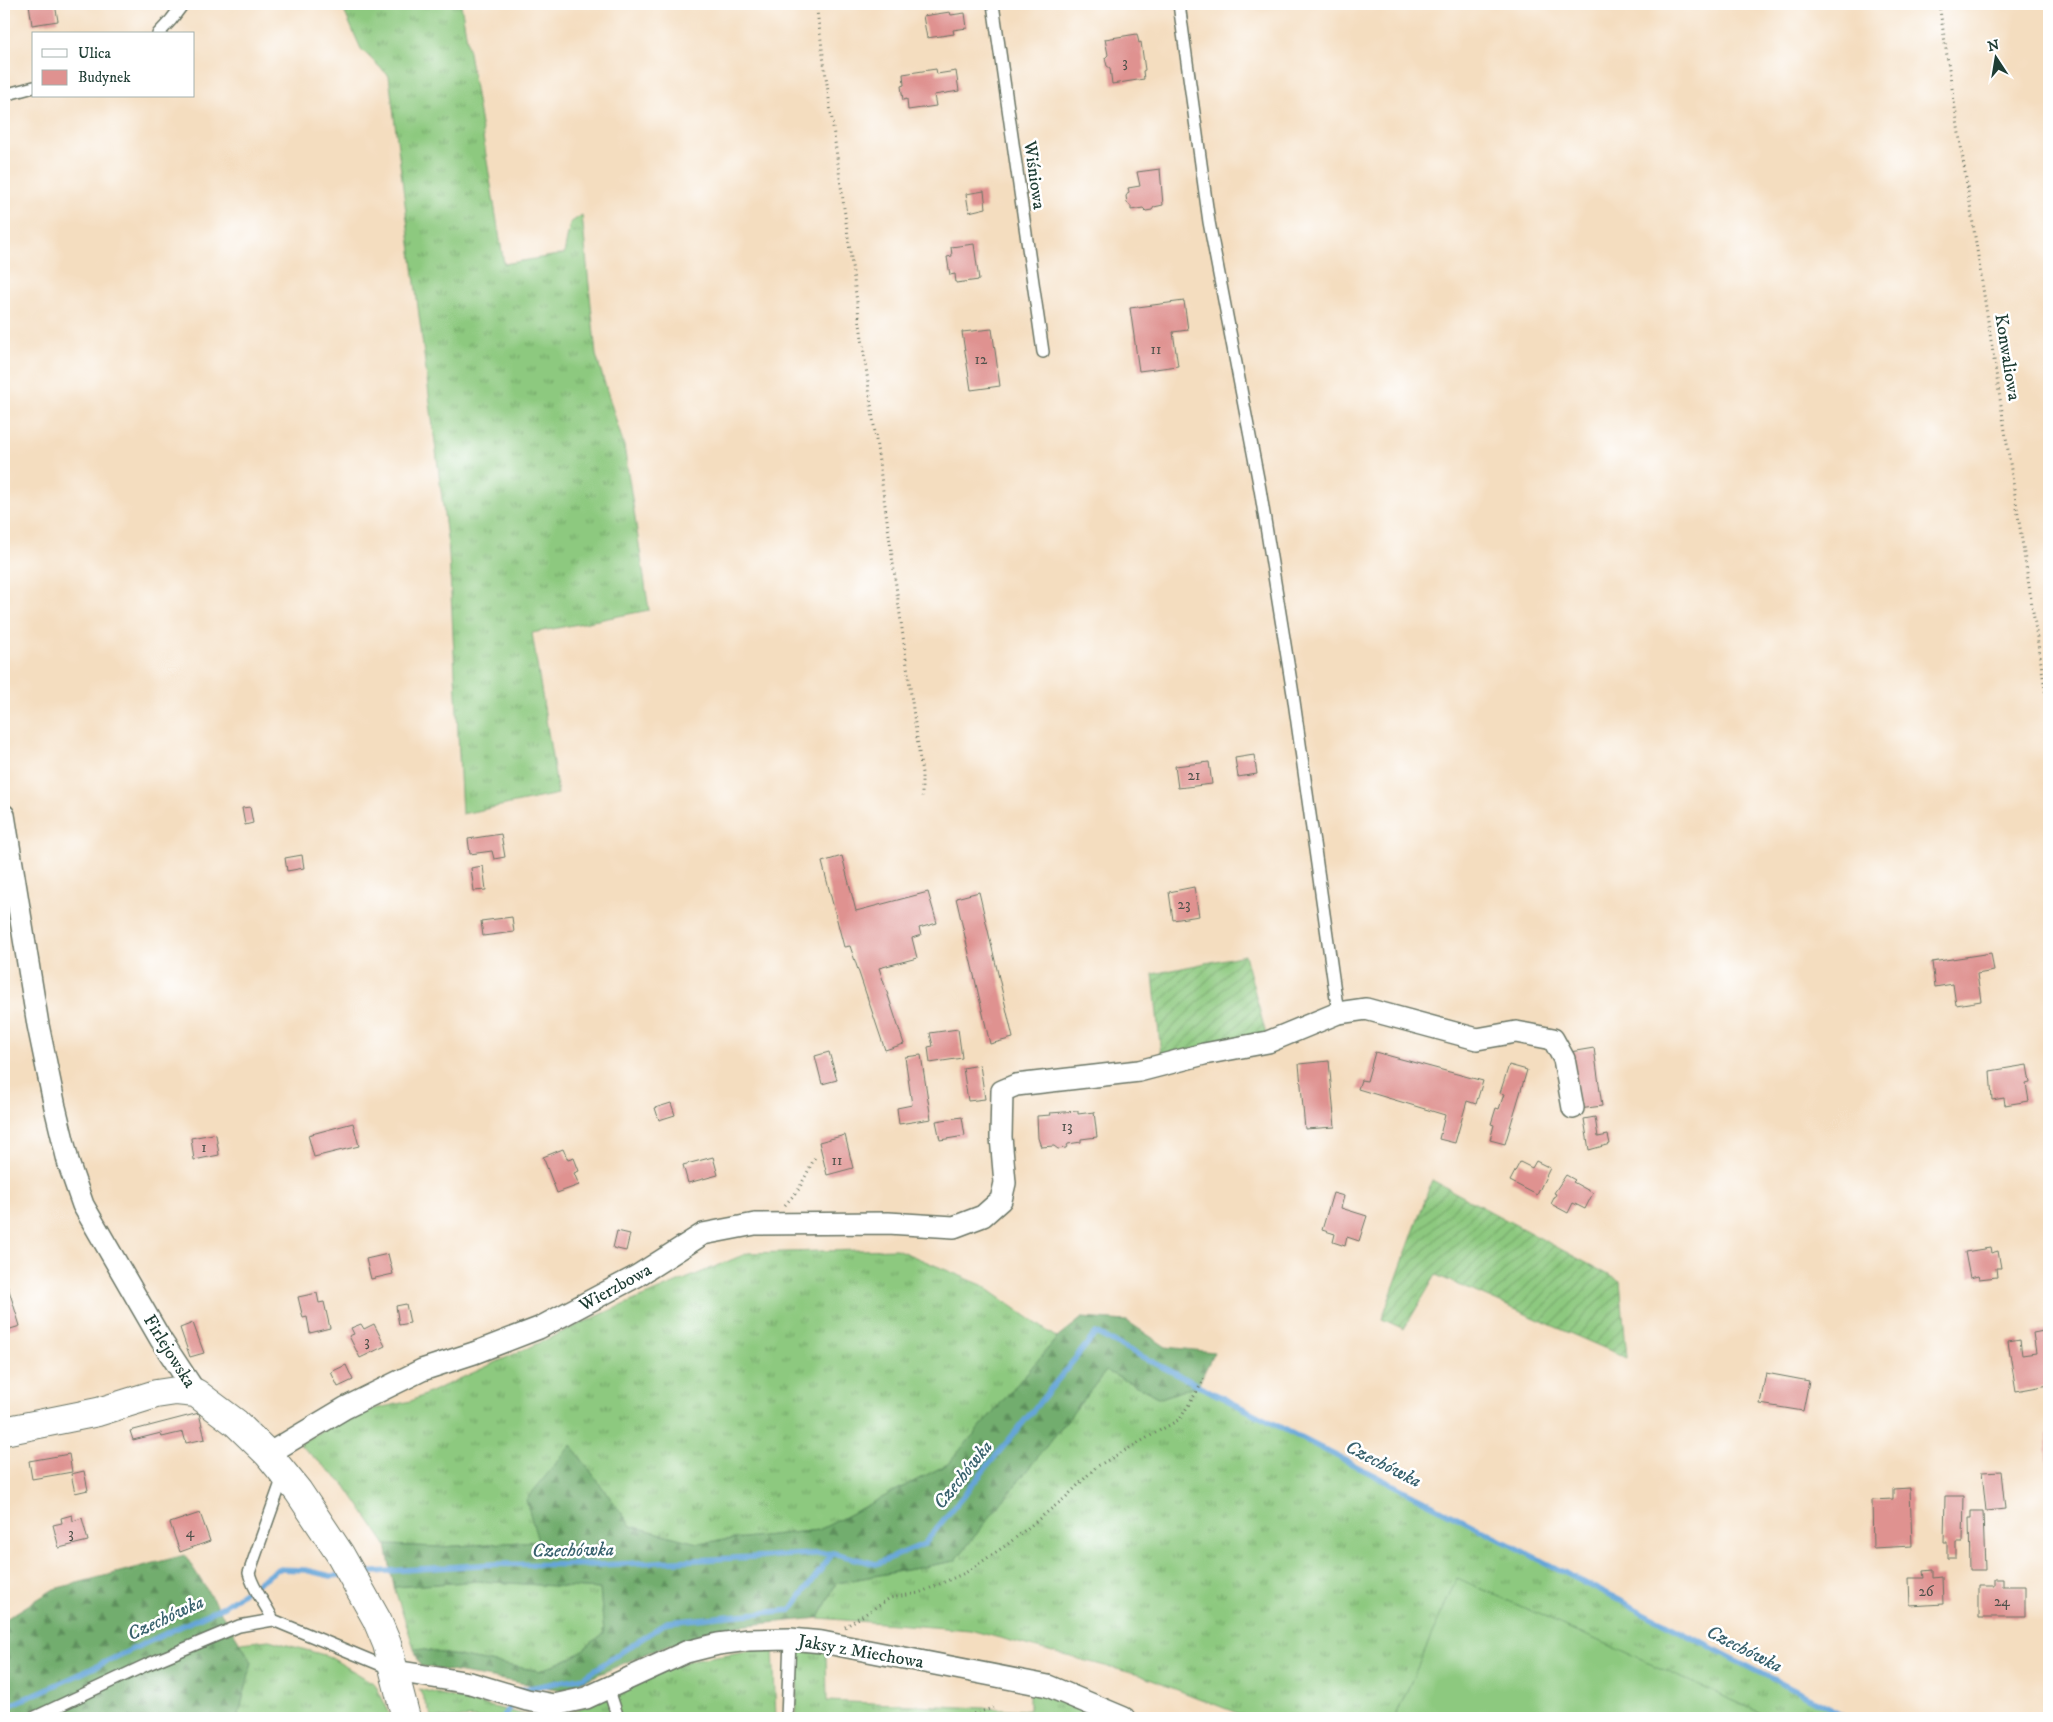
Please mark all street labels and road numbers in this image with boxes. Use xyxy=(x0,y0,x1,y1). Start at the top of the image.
street label: Wiśniowa xyxy=(1018,138,1050,211)
street label: Konwaliowa xyxy=(1989,312,2025,402)
street label: Wierzbowa xyxy=(575,1259,656,1317)
street label: Firlejowska xyxy=(138,1311,200,1393)
street label: Jaksy z Miechowa xyxy=(794,1630,926,1674)

